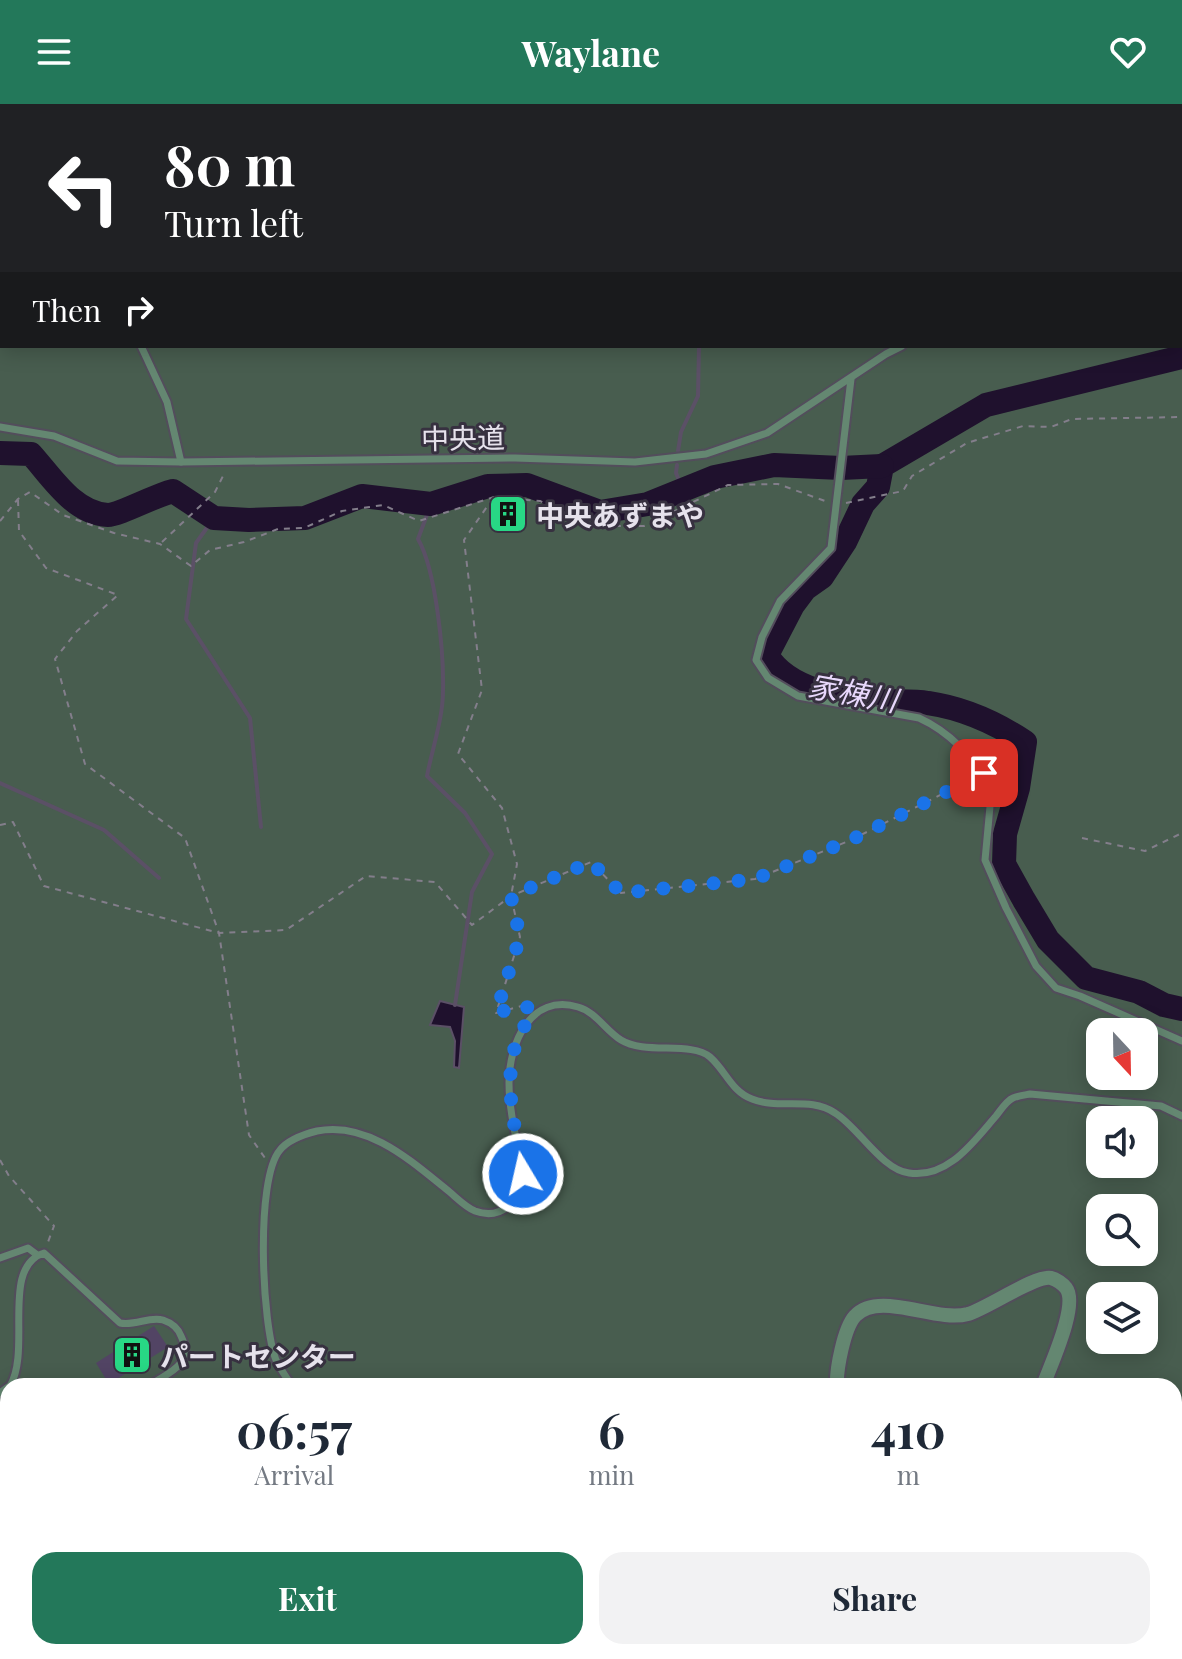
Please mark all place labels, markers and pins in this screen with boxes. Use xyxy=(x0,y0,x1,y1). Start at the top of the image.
building icon: 中央あずまや xyxy=(487,493,529,535)
place label: 中央あずまや xyxy=(536,496,704,533)
pin xyxy=(950,739,1018,807)
building icon: パートセンター xyxy=(111,1334,153,1376)
place label: パートセンター xyxy=(160,1337,356,1374)

